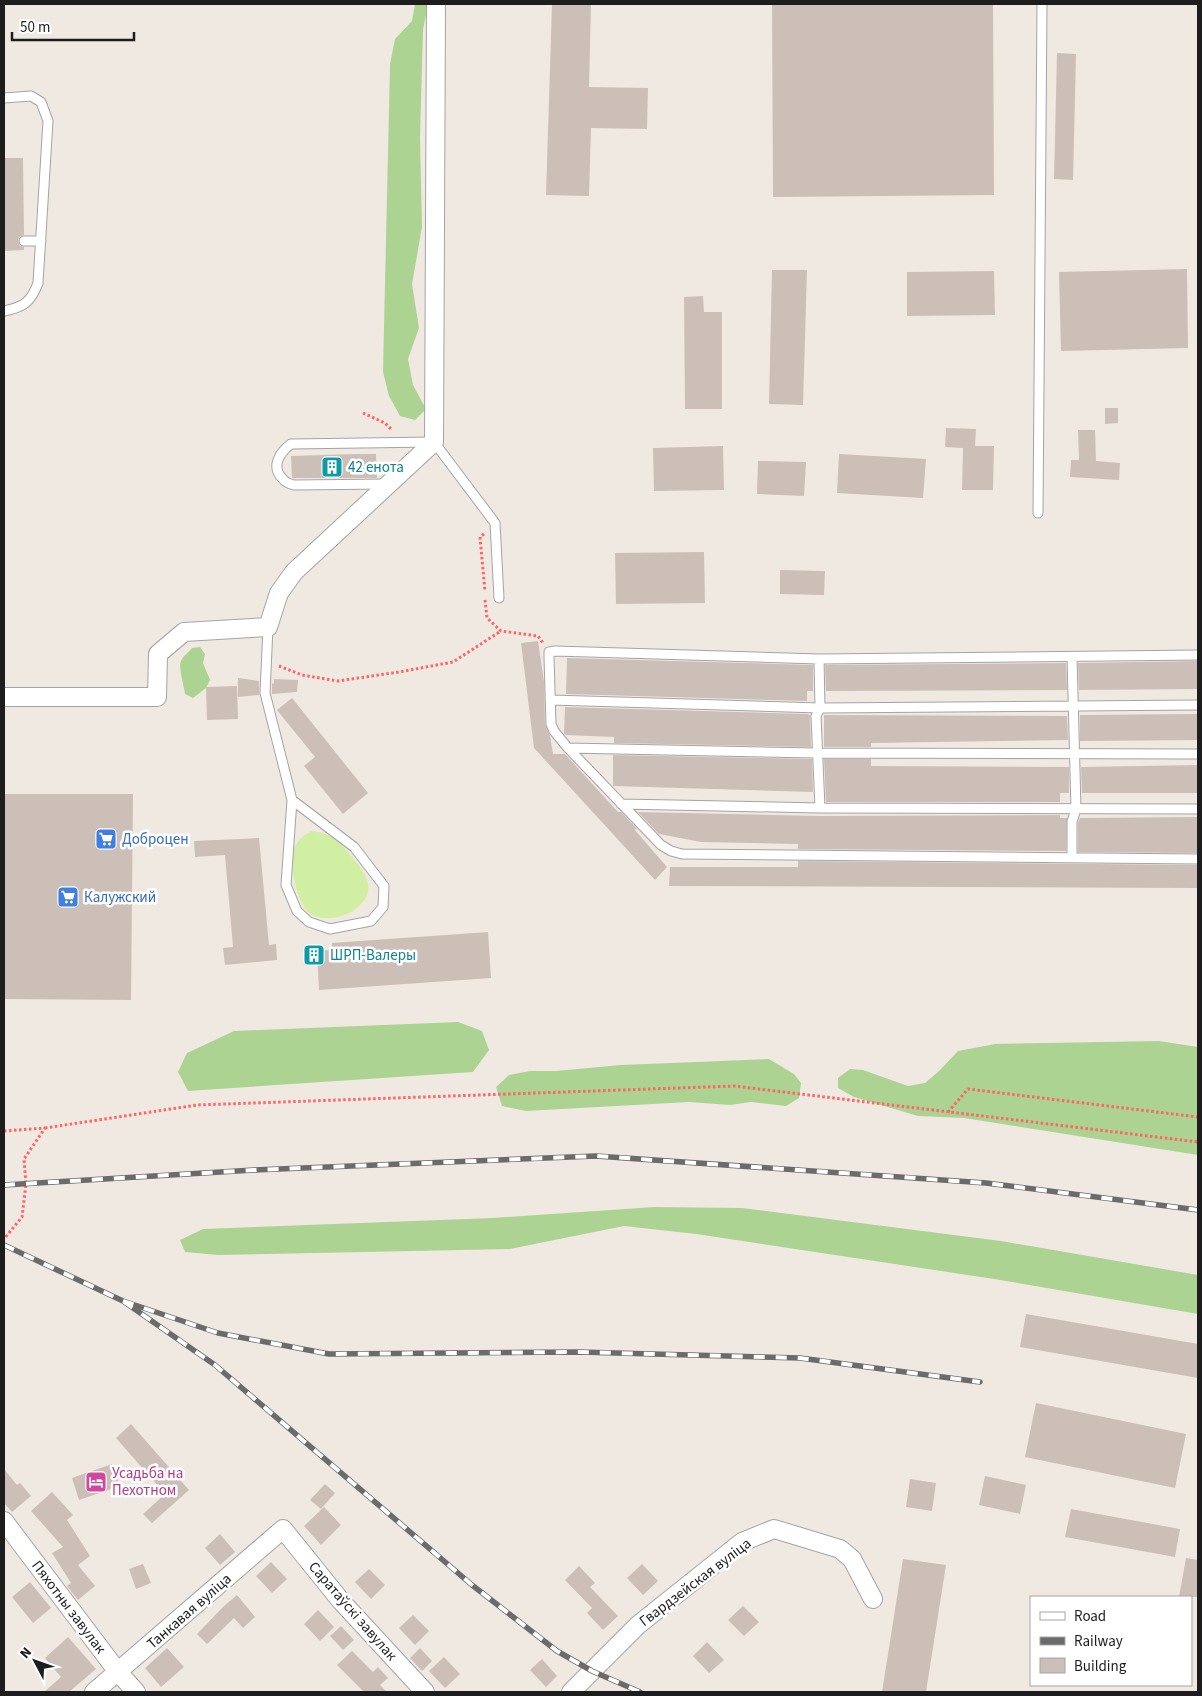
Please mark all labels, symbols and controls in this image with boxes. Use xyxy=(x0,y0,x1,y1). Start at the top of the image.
scale bar xyxy=(12,10,135,42)
text: 50 m xyxy=(20,17,50,38)
building icon: 42 енота xyxy=(320,455,344,479)
place label: 42 енота xyxy=(348,457,404,478)
supermarket icon: Доброцен xyxy=(94,827,118,851)
place label: Доброцен xyxy=(122,829,189,850)
supermarket icon: Калужский xyxy=(56,885,80,909)
place label: Калужский xyxy=(84,887,156,908)
building icon: ШРП-Валеры xyxy=(302,943,326,967)
place label: ШРП-Валеры xyxy=(330,945,416,966)
place label: Усадьба на Пехотном xyxy=(112,1463,183,1501)
hotel icon: Усадьба на Пехотном xyxy=(84,1470,108,1494)
street label: Гвардзейская вуліца xyxy=(635,1533,756,1632)
street label: Пяхотны завулак xyxy=(27,1556,111,1659)
street label: Саратаўскі завулак xyxy=(304,1557,402,1666)
street label: Танкавая вуліца xyxy=(143,1569,236,1654)
legend xyxy=(1030,1596,1192,1686)
text: Road xyxy=(1074,1606,1106,1627)
text: Railway xyxy=(1074,1631,1123,1652)
north arrow xyxy=(10,1636,60,1686)
text: N xyxy=(15,1643,37,1663)
text: Building xyxy=(1074,1656,1127,1677)

